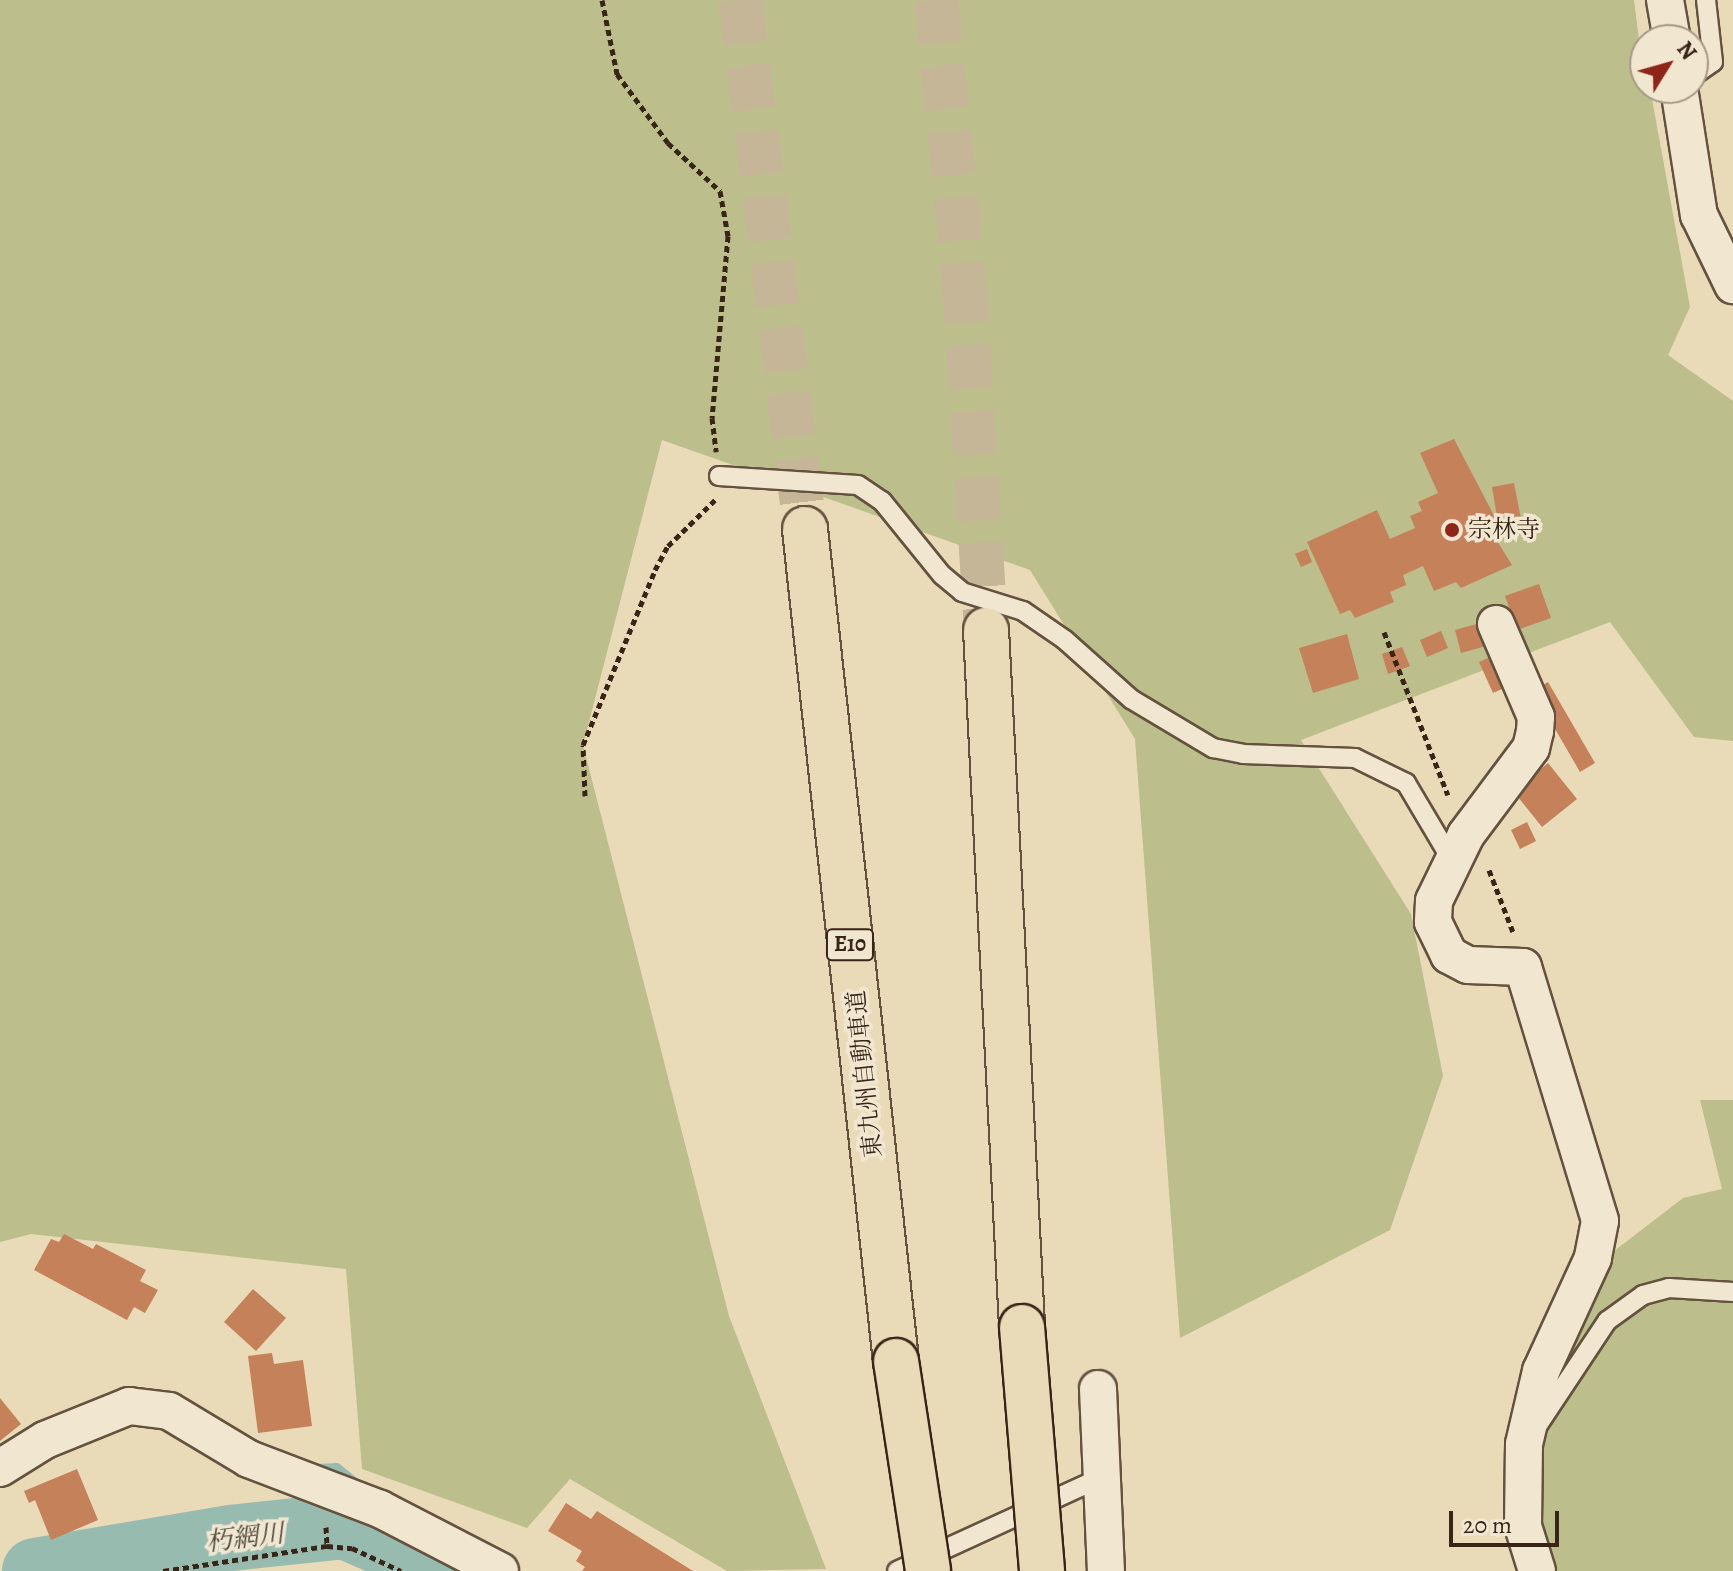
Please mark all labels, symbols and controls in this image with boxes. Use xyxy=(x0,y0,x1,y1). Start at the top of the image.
north arrow xyxy=(1629,24,1709,104)
text: N xyxy=(1670,35,1703,66)
place label: 宗林寺 xyxy=(1468,516,1540,544)
marker: 宗林寺 xyxy=(1443,521,1461,539)
road number: E10 xyxy=(824,927,876,963)
street label: 東九州自動車道 xyxy=(842,989,888,1159)
scale bar xyxy=(1453,1495,1563,1545)
text: 20 m xyxy=(1463,1509,1512,1541)
water label: 朽網川 xyxy=(204,1518,286,1558)

